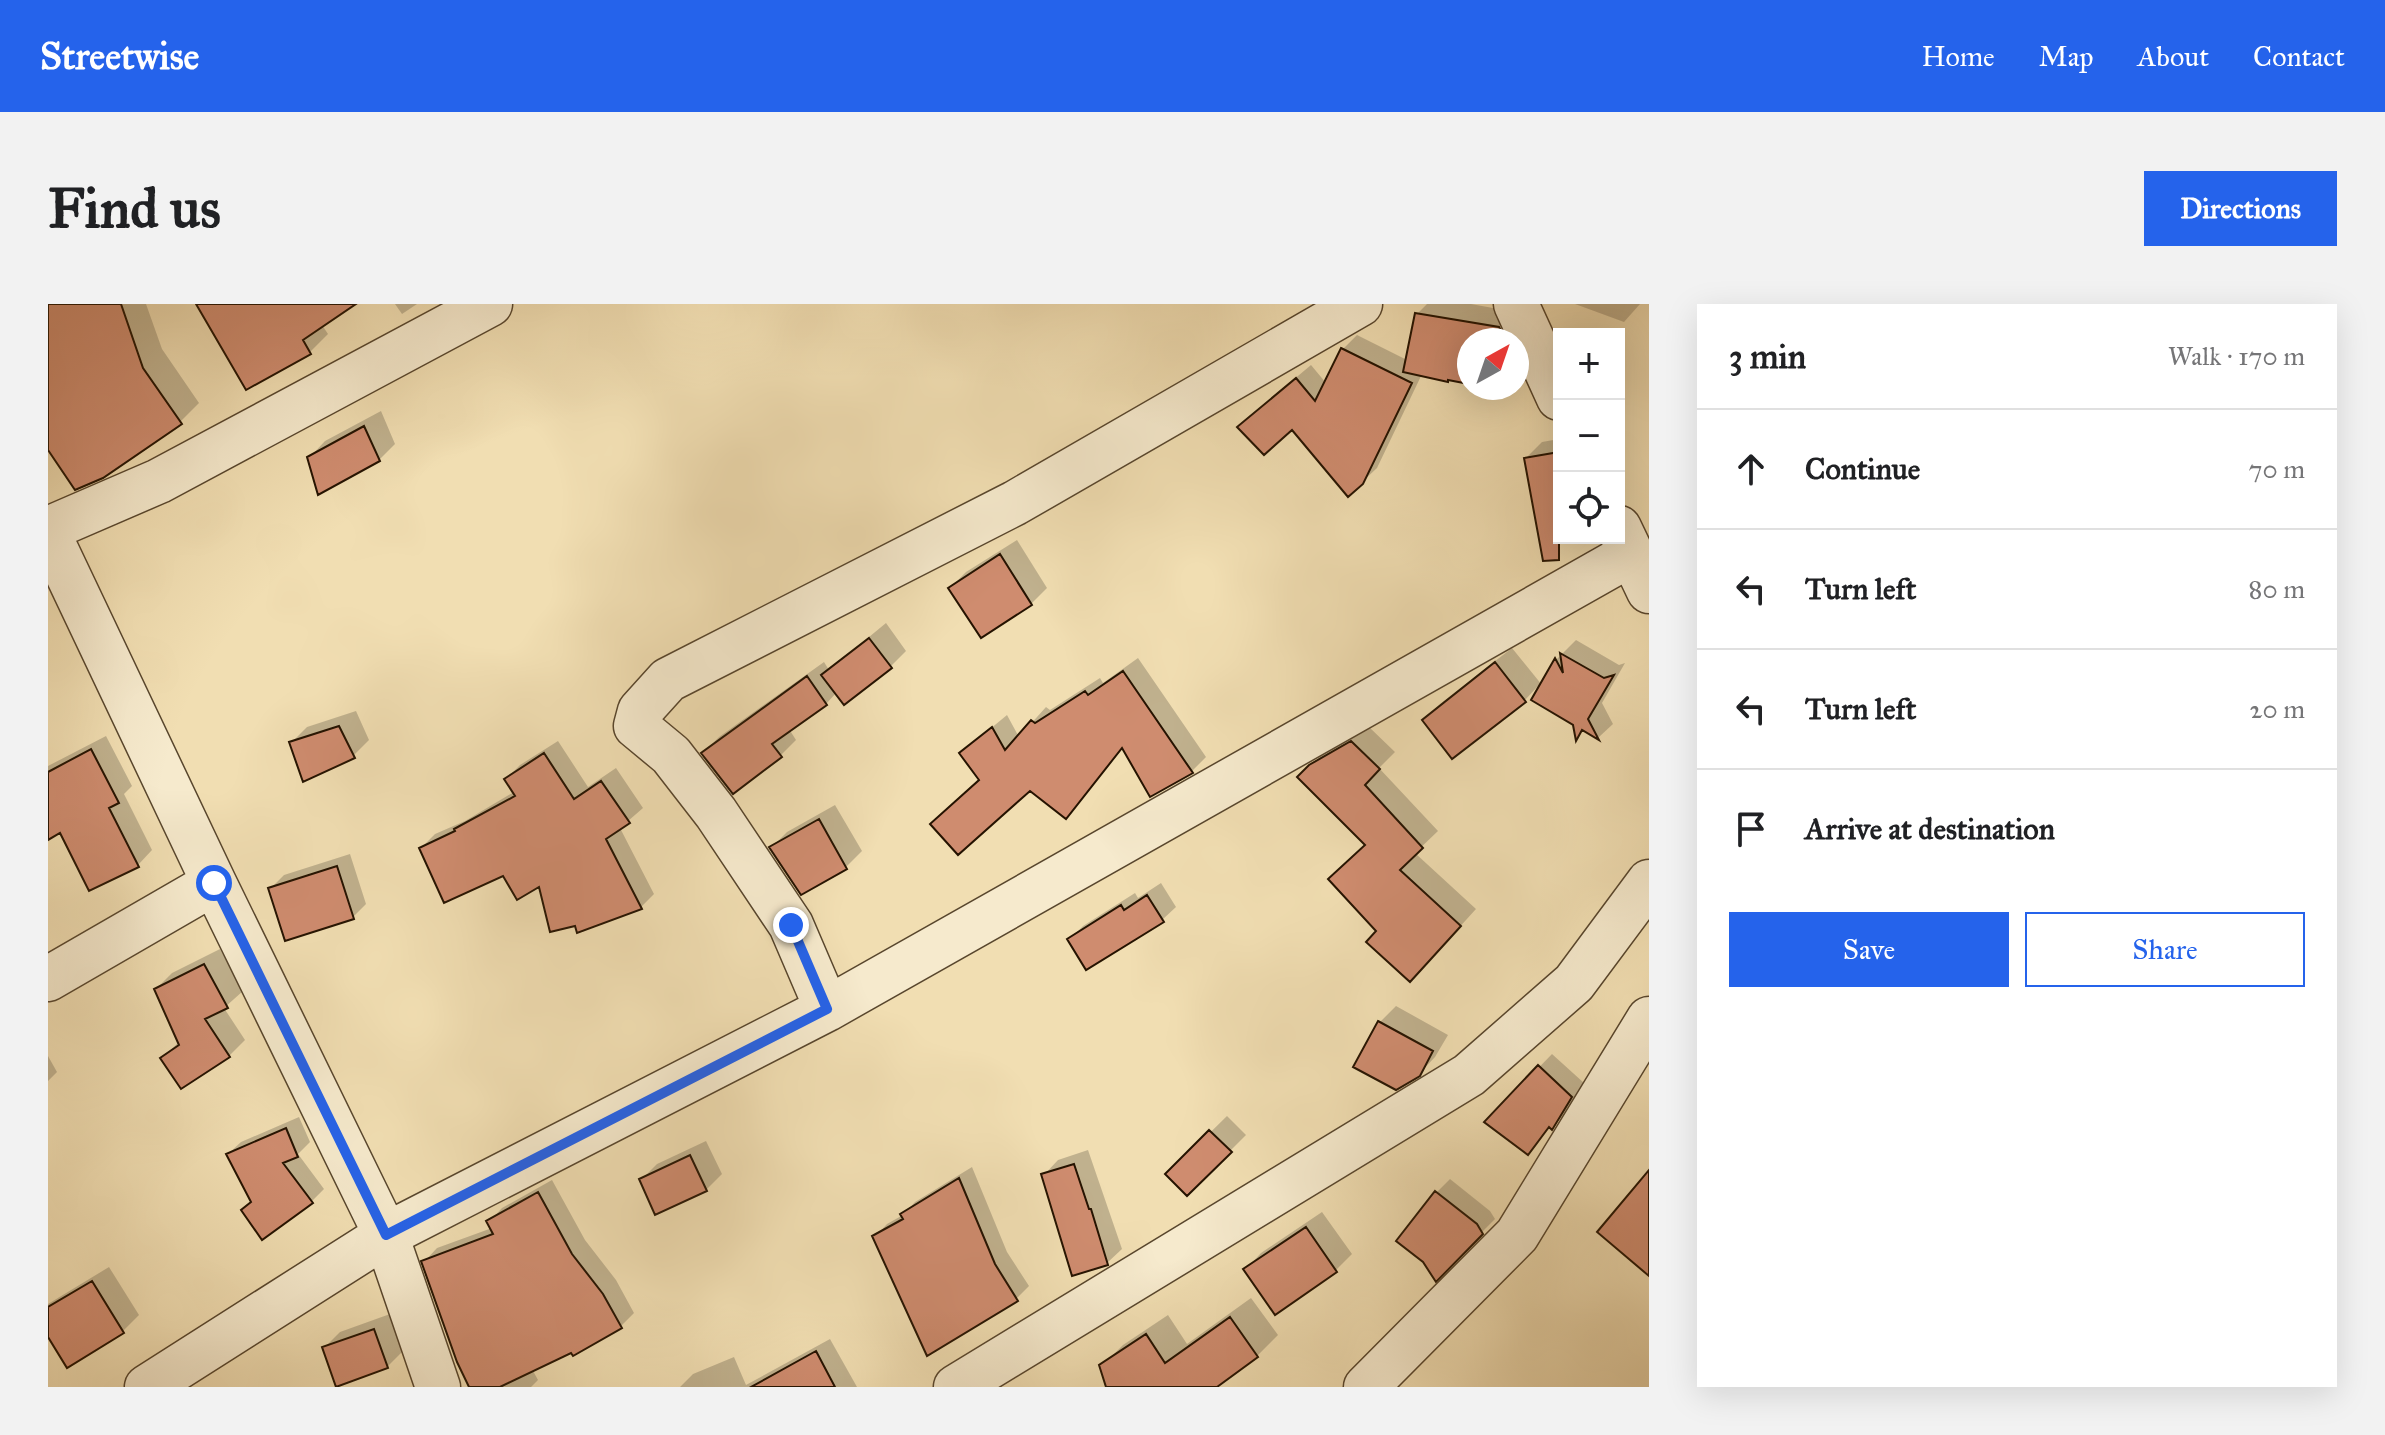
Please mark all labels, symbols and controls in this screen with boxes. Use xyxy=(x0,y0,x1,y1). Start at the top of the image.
text: Streetwise xyxy=(40,33,199,79)
text: Home xyxy=(1922,39,1995,74)
text: Map xyxy=(2039,39,2093,74)
text: About xyxy=(2137,39,2209,74)
text: Contact xyxy=(2253,39,2345,74)
button: Directions xyxy=(2144,171,2337,246)
text: Find us xyxy=(48,174,221,242)
north arrow xyxy=(1457,328,1529,400)
map controls xyxy=(1553,328,1625,544)
button: + xyxy=(1553,328,1625,400)
text: 3 min xyxy=(1729,336,1806,377)
text: Walk · 170 m xyxy=(2168,340,2305,372)
button: − xyxy=(1553,400,1625,472)
icon: ahead xyxy=(1729,447,1773,491)
text: Continue xyxy=(1805,451,1920,487)
text: 70 m xyxy=(2249,453,2305,485)
button: locate xyxy=(1553,472,1625,544)
icon: left xyxy=(1729,567,1773,611)
text: Turn left xyxy=(1805,571,1916,607)
text: 80 m xyxy=(2249,573,2305,605)
icon: left xyxy=(1729,687,1773,731)
text: Turn left xyxy=(1805,691,1916,727)
text: 20 m xyxy=(2250,693,2305,725)
icon: arrive xyxy=(1729,807,1773,851)
text: Arrive at destination xyxy=(1805,811,2055,847)
route start xyxy=(196,865,232,901)
route end xyxy=(773,907,809,943)
button: Save xyxy=(1729,912,2009,987)
button: Share xyxy=(2025,912,2305,987)

